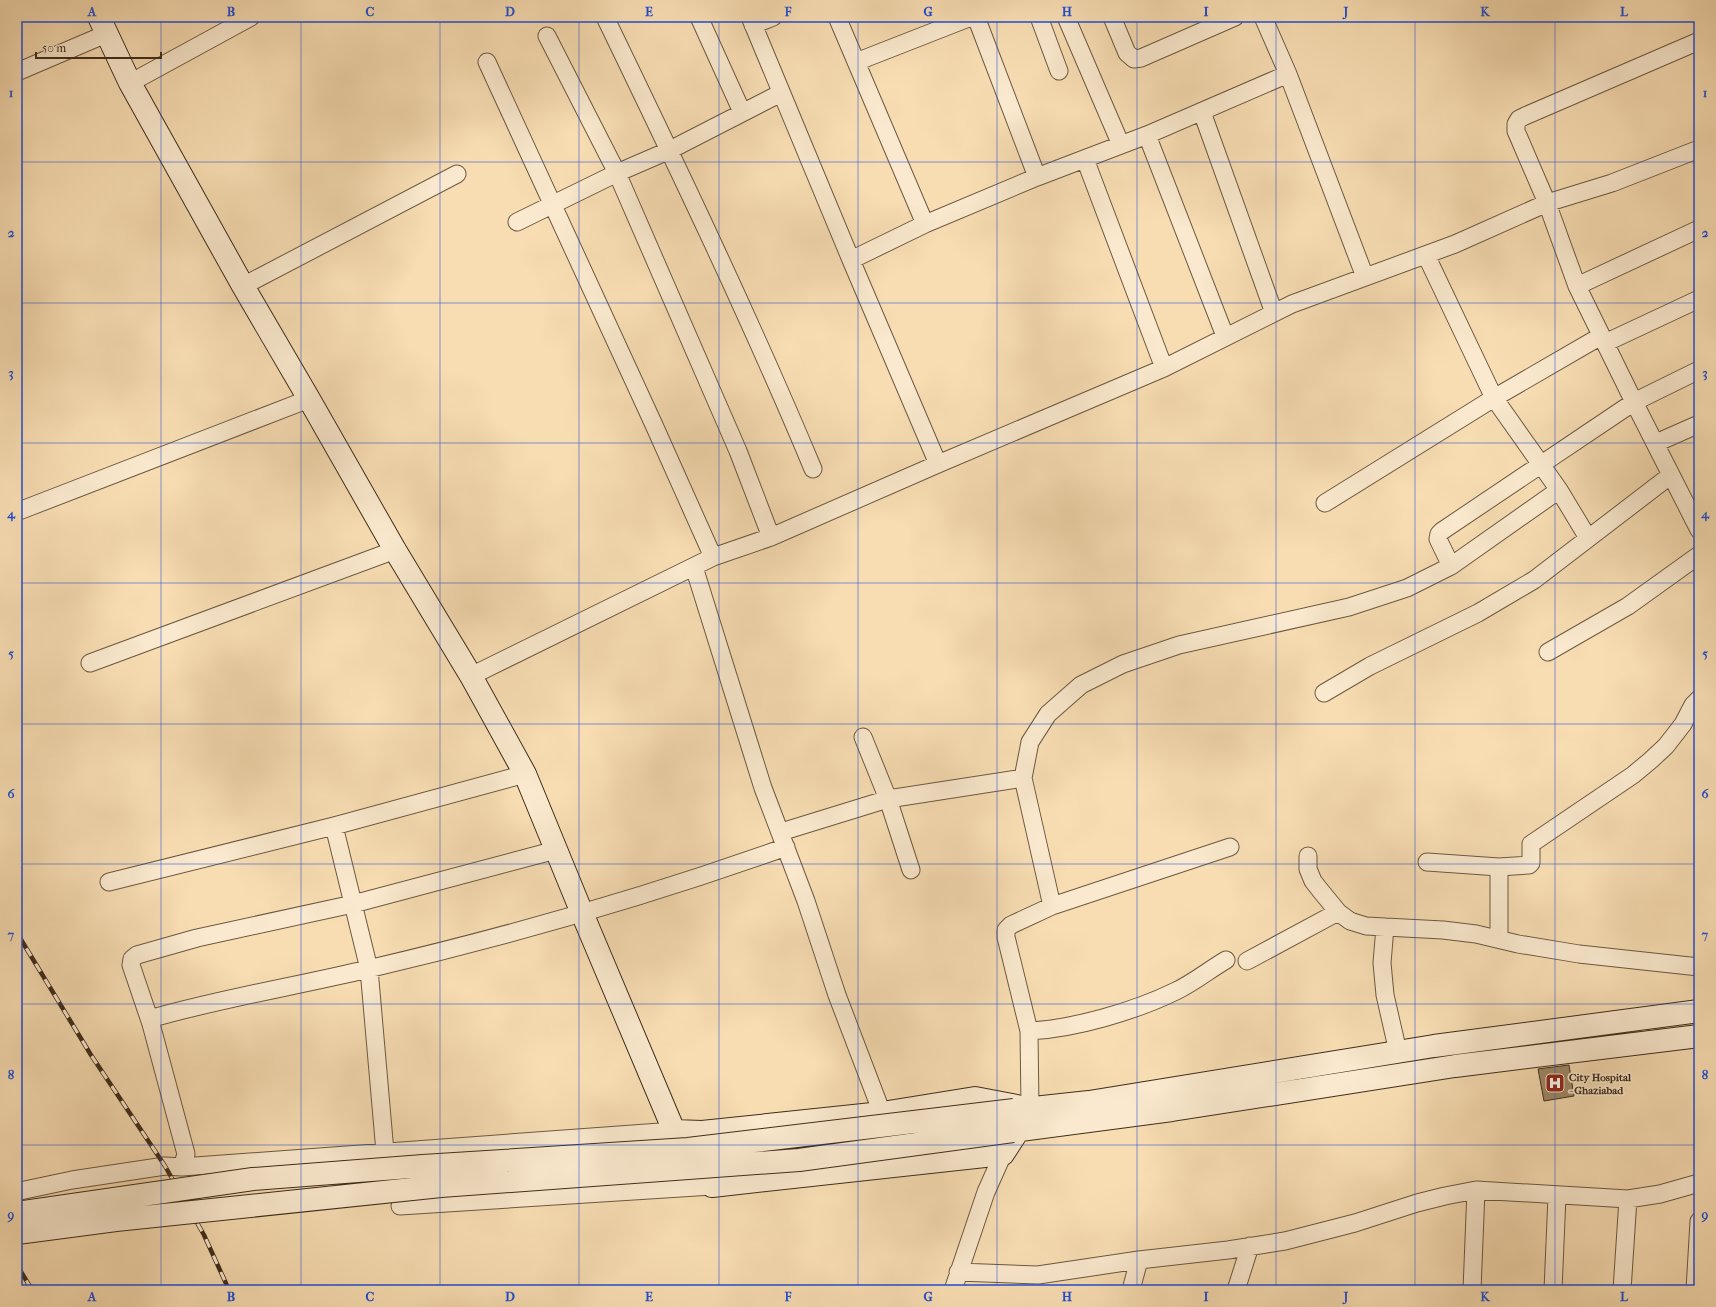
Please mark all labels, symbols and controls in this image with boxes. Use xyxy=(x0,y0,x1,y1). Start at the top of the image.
text: A xyxy=(87,4,97,19)
text: B xyxy=(227,4,236,19)
text: C xyxy=(366,4,375,19)
text: D xyxy=(505,4,515,19)
text: E xyxy=(645,4,653,19)
text: F xyxy=(784,4,792,19)
text: G xyxy=(923,4,933,19)
text: H xyxy=(1062,4,1073,19)
text: I xyxy=(1203,4,1209,19)
text: J xyxy=(1342,4,1349,20)
text: K xyxy=(1480,4,1491,19)
text: L xyxy=(1620,4,1629,19)
scale bar xyxy=(36,34,161,60)
text: 50 m xyxy=(42,41,66,55)
text: 1 xyxy=(9,85,14,100)
text: 1 xyxy=(1703,85,1708,100)
text: 2 xyxy=(8,225,15,240)
text: 2 xyxy=(1702,225,1709,240)
text: 3 xyxy=(8,365,14,381)
text: 3 xyxy=(1702,365,1708,381)
text: 4 xyxy=(6,506,16,522)
text: 4 xyxy=(1700,506,1710,522)
text: 5 xyxy=(8,646,14,661)
text: 5 xyxy=(1702,646,1708,661)
text: 6 xyxy=(7,786,15,801)
text: 6 xyxy=(1701,786,1709,801)
text: 7 xyxy=(7,927,15,942)
text: 7 xyxy=(1701,927,1709,942)
text: 8 xyxy=(8,1067,15,1082)
text: 8 xyxy=(1702,1067,1709,1082)
place label: City Hospital - Ghaziabad xyxy=(1569,1071,1632,1097)
hospital icon: City Hospital - Ghaziabad xyxy=(1544,1072,1566,1094)
text: 9 xyxy=(7,1207,15,1223)
text: 9 xyxy=(1701,1207,1709,1223)
text: A xyxy=(87,1289,97,1304)
text: B xyxy=(227,1289,236,1304)
text: C xyxy=(366,1289,375,1304)
text: D xyxy=(505,1289,515,1304)
text: E xyxy=(645,1289,653,1304)
text: F xyxy=(784,1289,792,1304)
text: G xyxy=(923,1289,933,1304)
text: H xyxy=(1062,1289,1073,1304)
text: I xyxy=(1203,1289,1209,1304)
text: J xyxy=(1342,1289,1349,1305)
text: K xyxy=(1480,1289,1491,1304)
text: L xyxy=(1620,1289,1629,1304)

